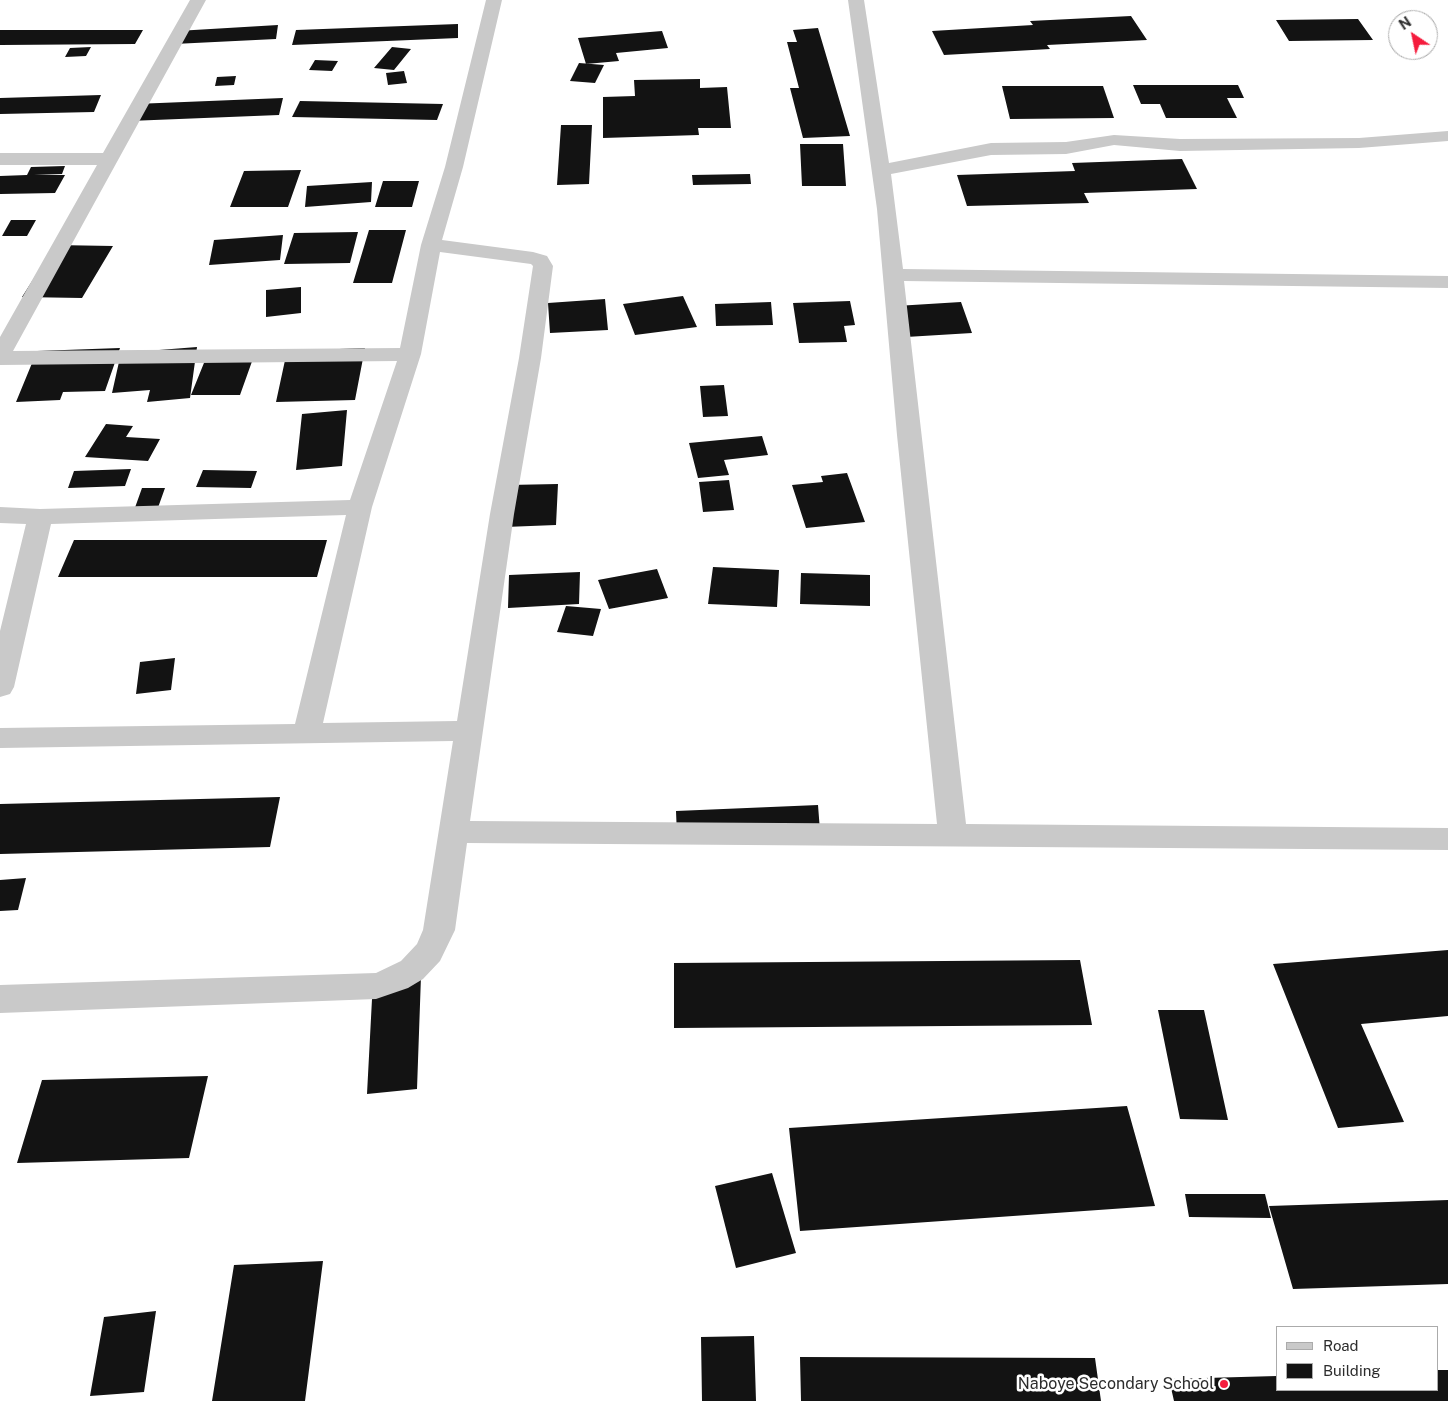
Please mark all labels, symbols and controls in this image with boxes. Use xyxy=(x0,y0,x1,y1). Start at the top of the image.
north arrow xyxy=(1388,10,1438,60)
text: N xyxy=(1396,14,1414,33)
legend xyxy=(1276,1326,1438,1391)
text: Road xyxy=(1323,1337,1359,1354)
text: Building xyxy=(1323,1362,1381,1379)
place label: Naboye Secondary School xyxy=(1018,1374,1214,1394)
marker: Naboye Secondary School xyxy=(1218,1378,1230,1390)

